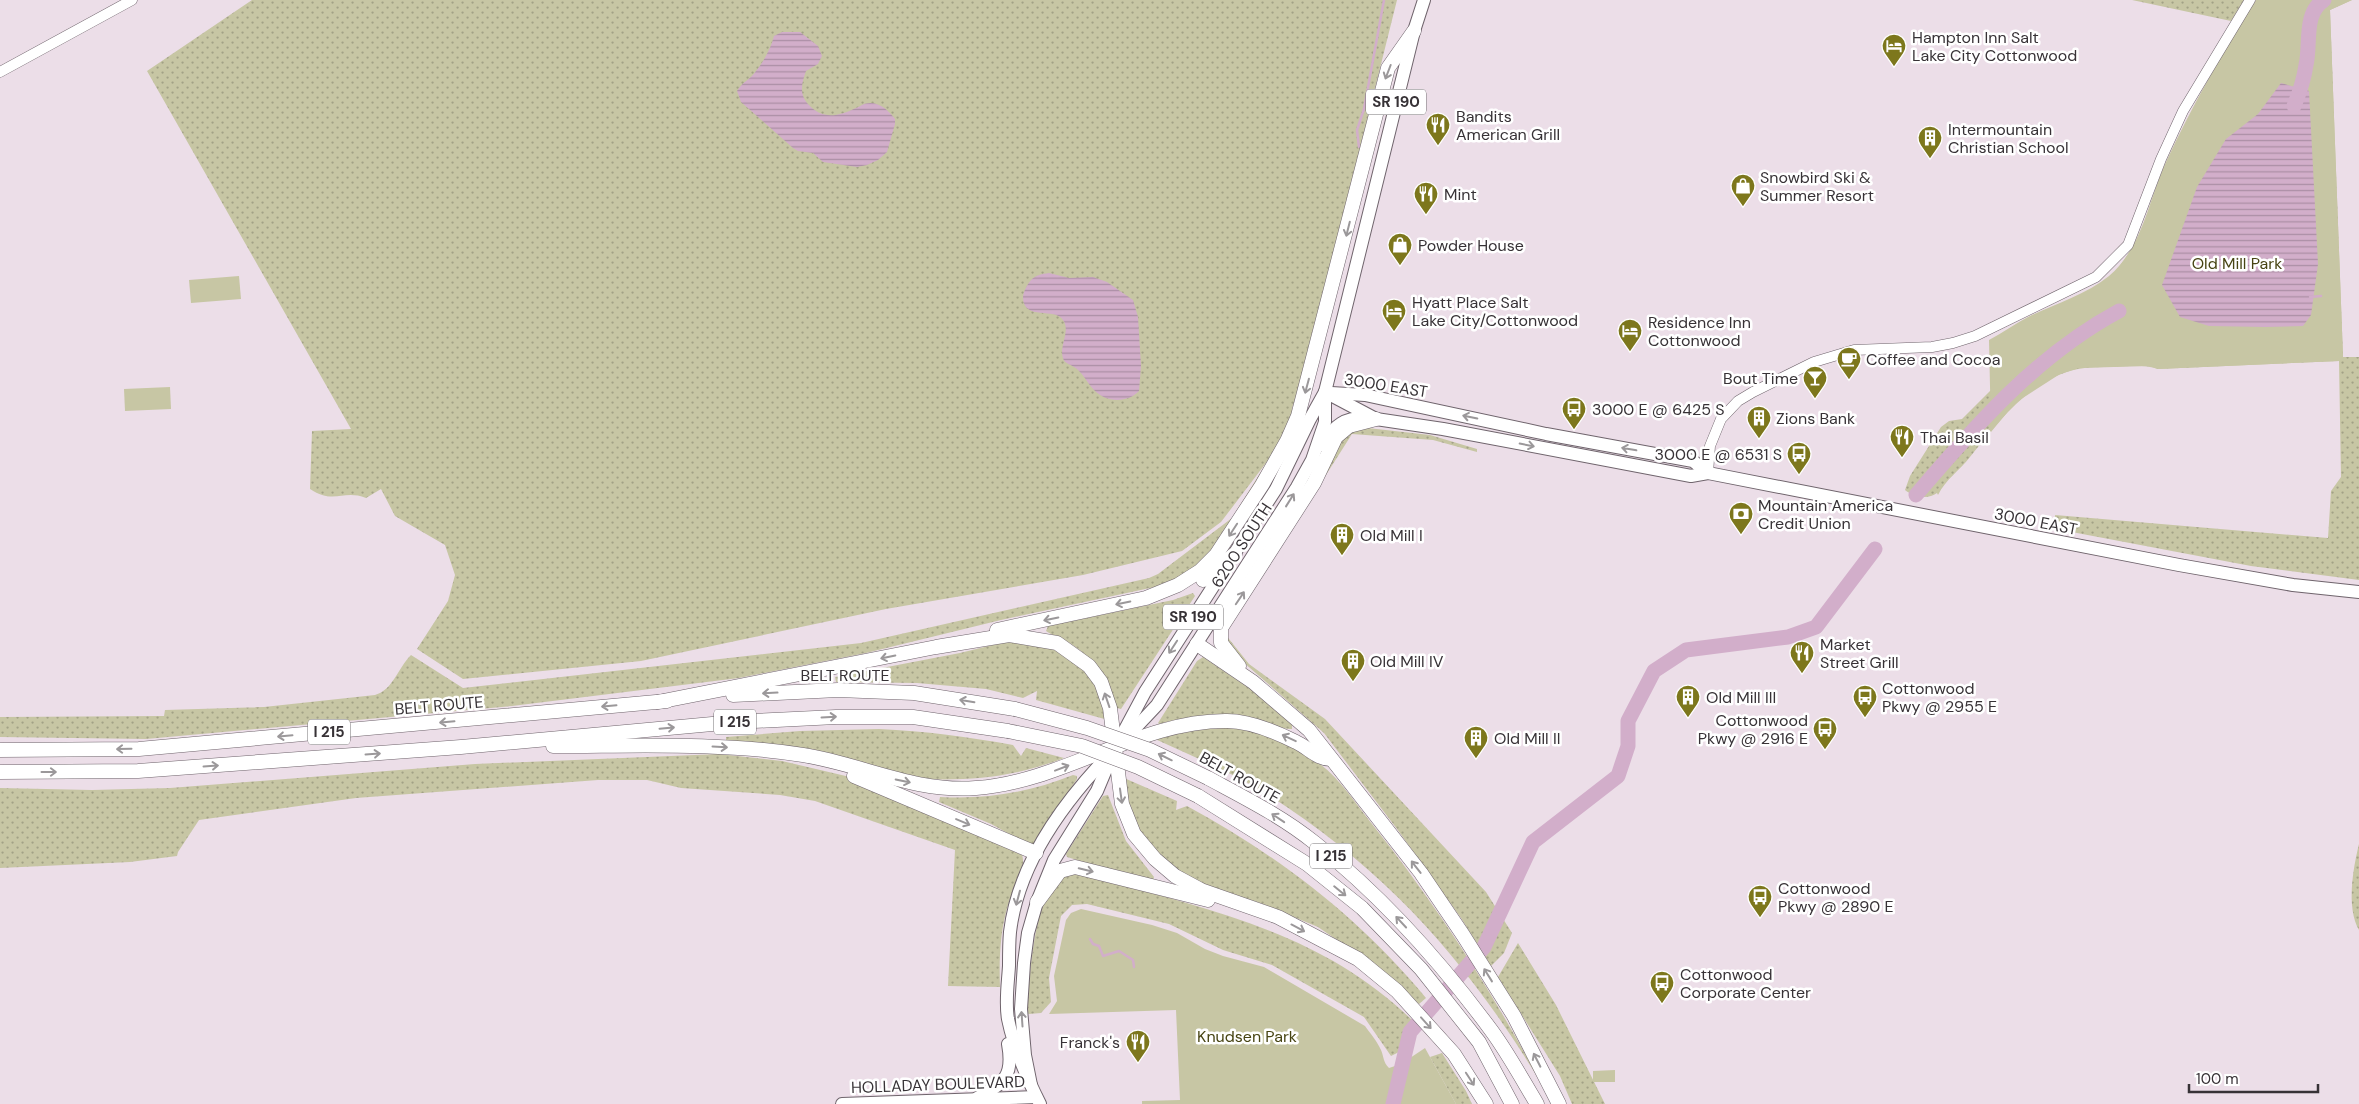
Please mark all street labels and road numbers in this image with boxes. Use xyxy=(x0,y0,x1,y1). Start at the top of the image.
road number: SR 190 xyxy=(1366,90,1426,114)
street label: 3000 EAST xyxy=(1343,369,1429,402)
street label: 6200 SOUTH xyxy=(1206,499,1277,592)
street label: 3000 EAST xyxy=(1993,503,2079,540)
road number: SR 190 xyxy=(1163,604,1223,630)
street label: BELT ROUTE xyxy=(801,665,889,686)
street label: BELT ROUTE xyxy=(394,691,484,720)
road number: I 215 xyxy=(714,710,756,734)
road number: I 215 xyxy=(308,720,350,744)
street label: BELT ROUTE xyxy=(1196,747,1284,808)
road number: I 215 xyxy=(1310,844,1352,868)
street label: HOLLADAY BOULEVARD xyxy=(851,1071,1025,1098)

